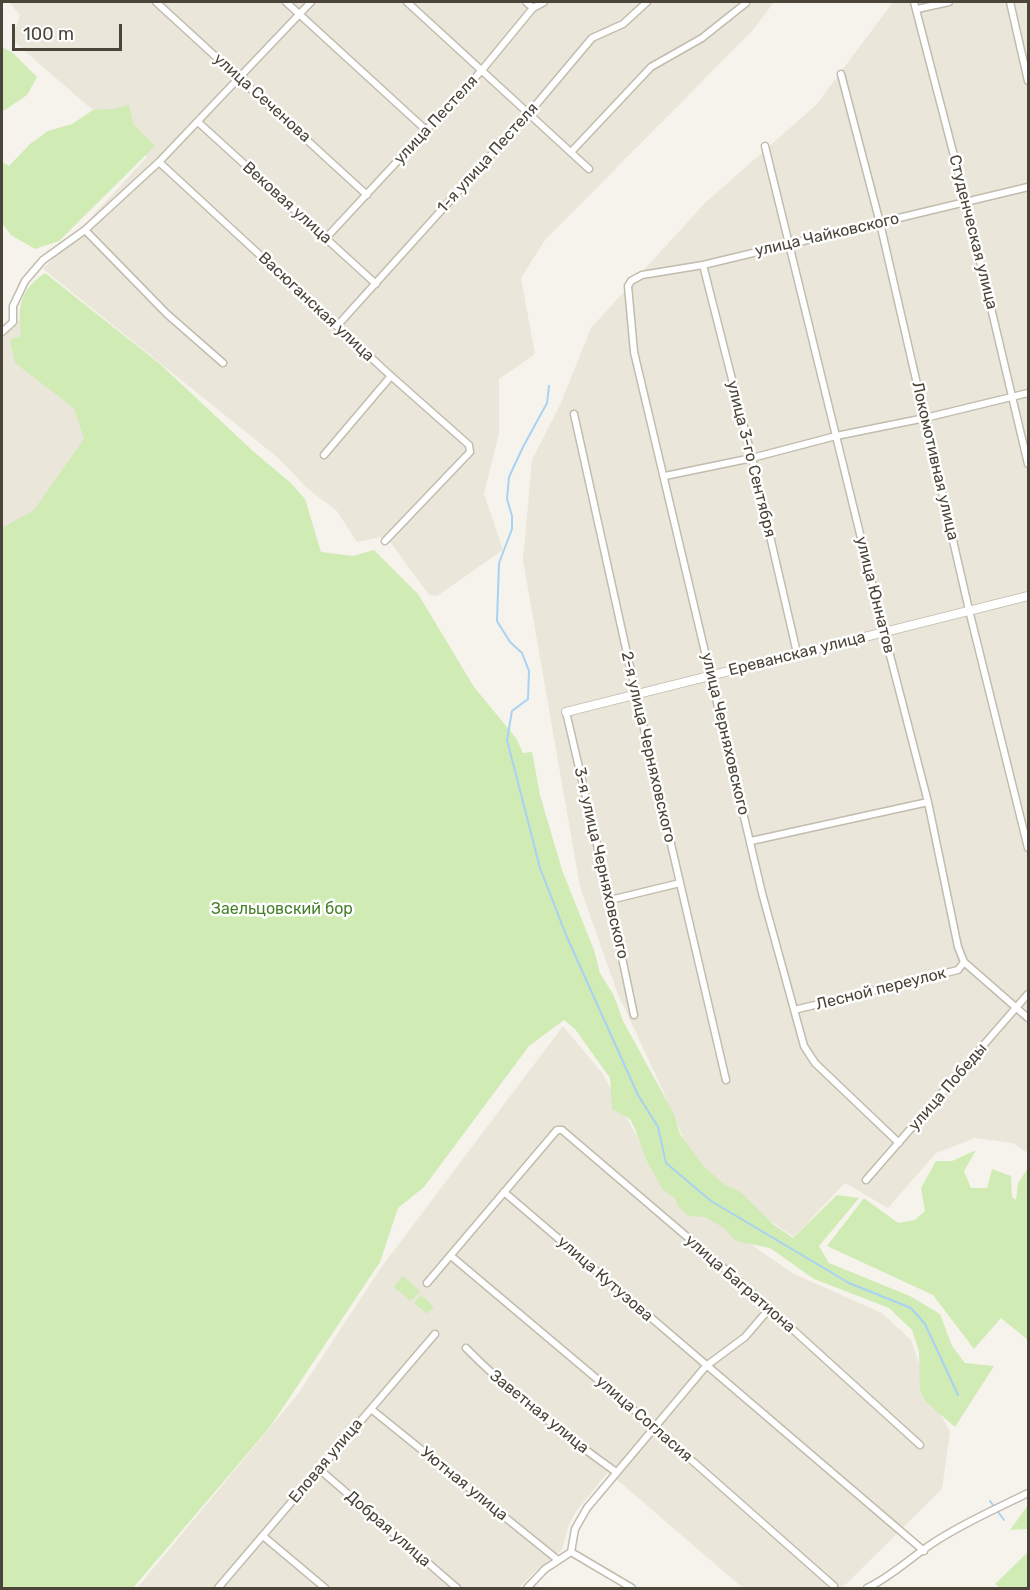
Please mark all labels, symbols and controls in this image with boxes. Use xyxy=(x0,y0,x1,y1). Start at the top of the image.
scale bar xyxy=(15,12,124,50)
text: 100 m xyxy=(23,23,74,45)
street label: улица Сеченова xyxy=(209,49,315,147)
street label: улица Пестеля xyxy=(390,72,482,168)
street label: 1-я улица Пестеля xyxy=(434,99,542,217)
street label: Студенческая улица xyxy=(945,153,1001,311)
street label: Вековая улица xyxy=(238,158,336,248)
street label: улица Чайковского xyxy=(753,209,901,261)
street label: Васюганская улица xyxy=(254,248,378,366)
street label: улица 3-го Сентября xyxy=(722,379,780,539)
street label: Локомотивная улица xyxy=(907,380,963,542)
street label: улица Юннатов xyxy=(851,535,899,655)
street label: Ереванская улица xyxy=(726,628,868,680)
street label: 2-я улица Черняховского xyxy=(617,650,679,844)
street label: улица Черняховского xyxy=(697,651,753,817)
street label: 3-я улица Черняховского xyxy=(570,765,632,961)
park label: Заельцовский бор xyxy=(211,899,353,919)
street label: Лесной переулок xyxy=(814,964,948,1014)
street label: улица Победы xyxy=(905,1039,991,1135)
street label: улица Багратиона xyxy=(681,1231,799,1337)
street label: улица Кутузова xyxy=(553,1232,657,1326)
street label: Заветная улица xyxy=(486,1366,592,1458)
street label: улица Согласия xyxy=(592,1372,696,1466)
street label: Еловая улица xyxy=(285,1415,367,1507)
street label: Уютная улица xyxy=(416,1443,512,1525)
street label: Добрая улица xyxy=(341,1487,435,1571)

